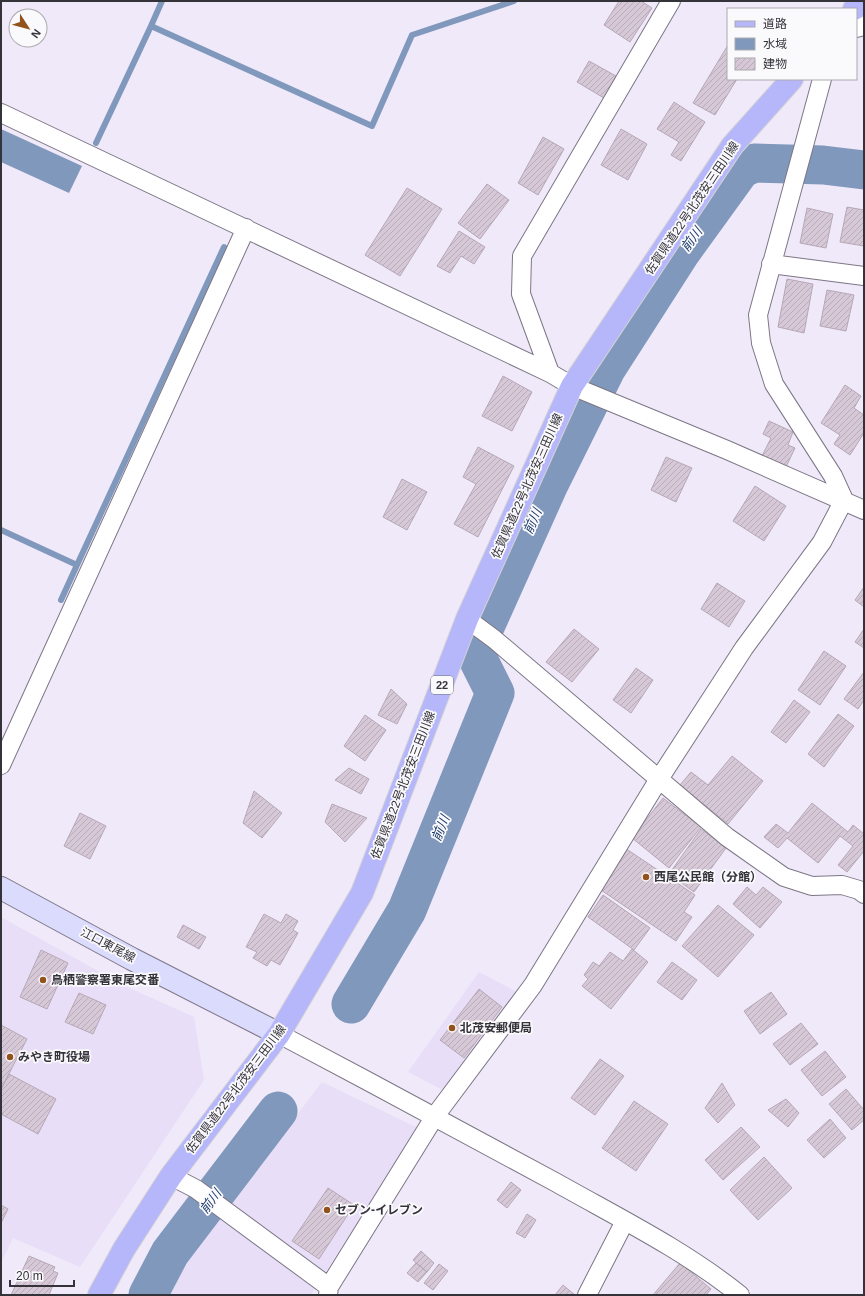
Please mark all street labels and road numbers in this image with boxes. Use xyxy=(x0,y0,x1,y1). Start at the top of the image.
street label: 佐賀県道22号北茂安三田川線 xyxy=(642,139,742,277)
street label: 佐賀県道22号北茂安三田川線 xyxy=(489,411,565,561)
road number: 22 xyxy=(431,676,453,694)
street label: 佐賀県道22号北茂安三田川線 xyxy=(368,709,438,861)
street label: 江口東尾線 xyxy=(78,925,138,965)
street label: 佐賀県道22号北茂安三田川線 xyxy=(183,1022,289,1156)

